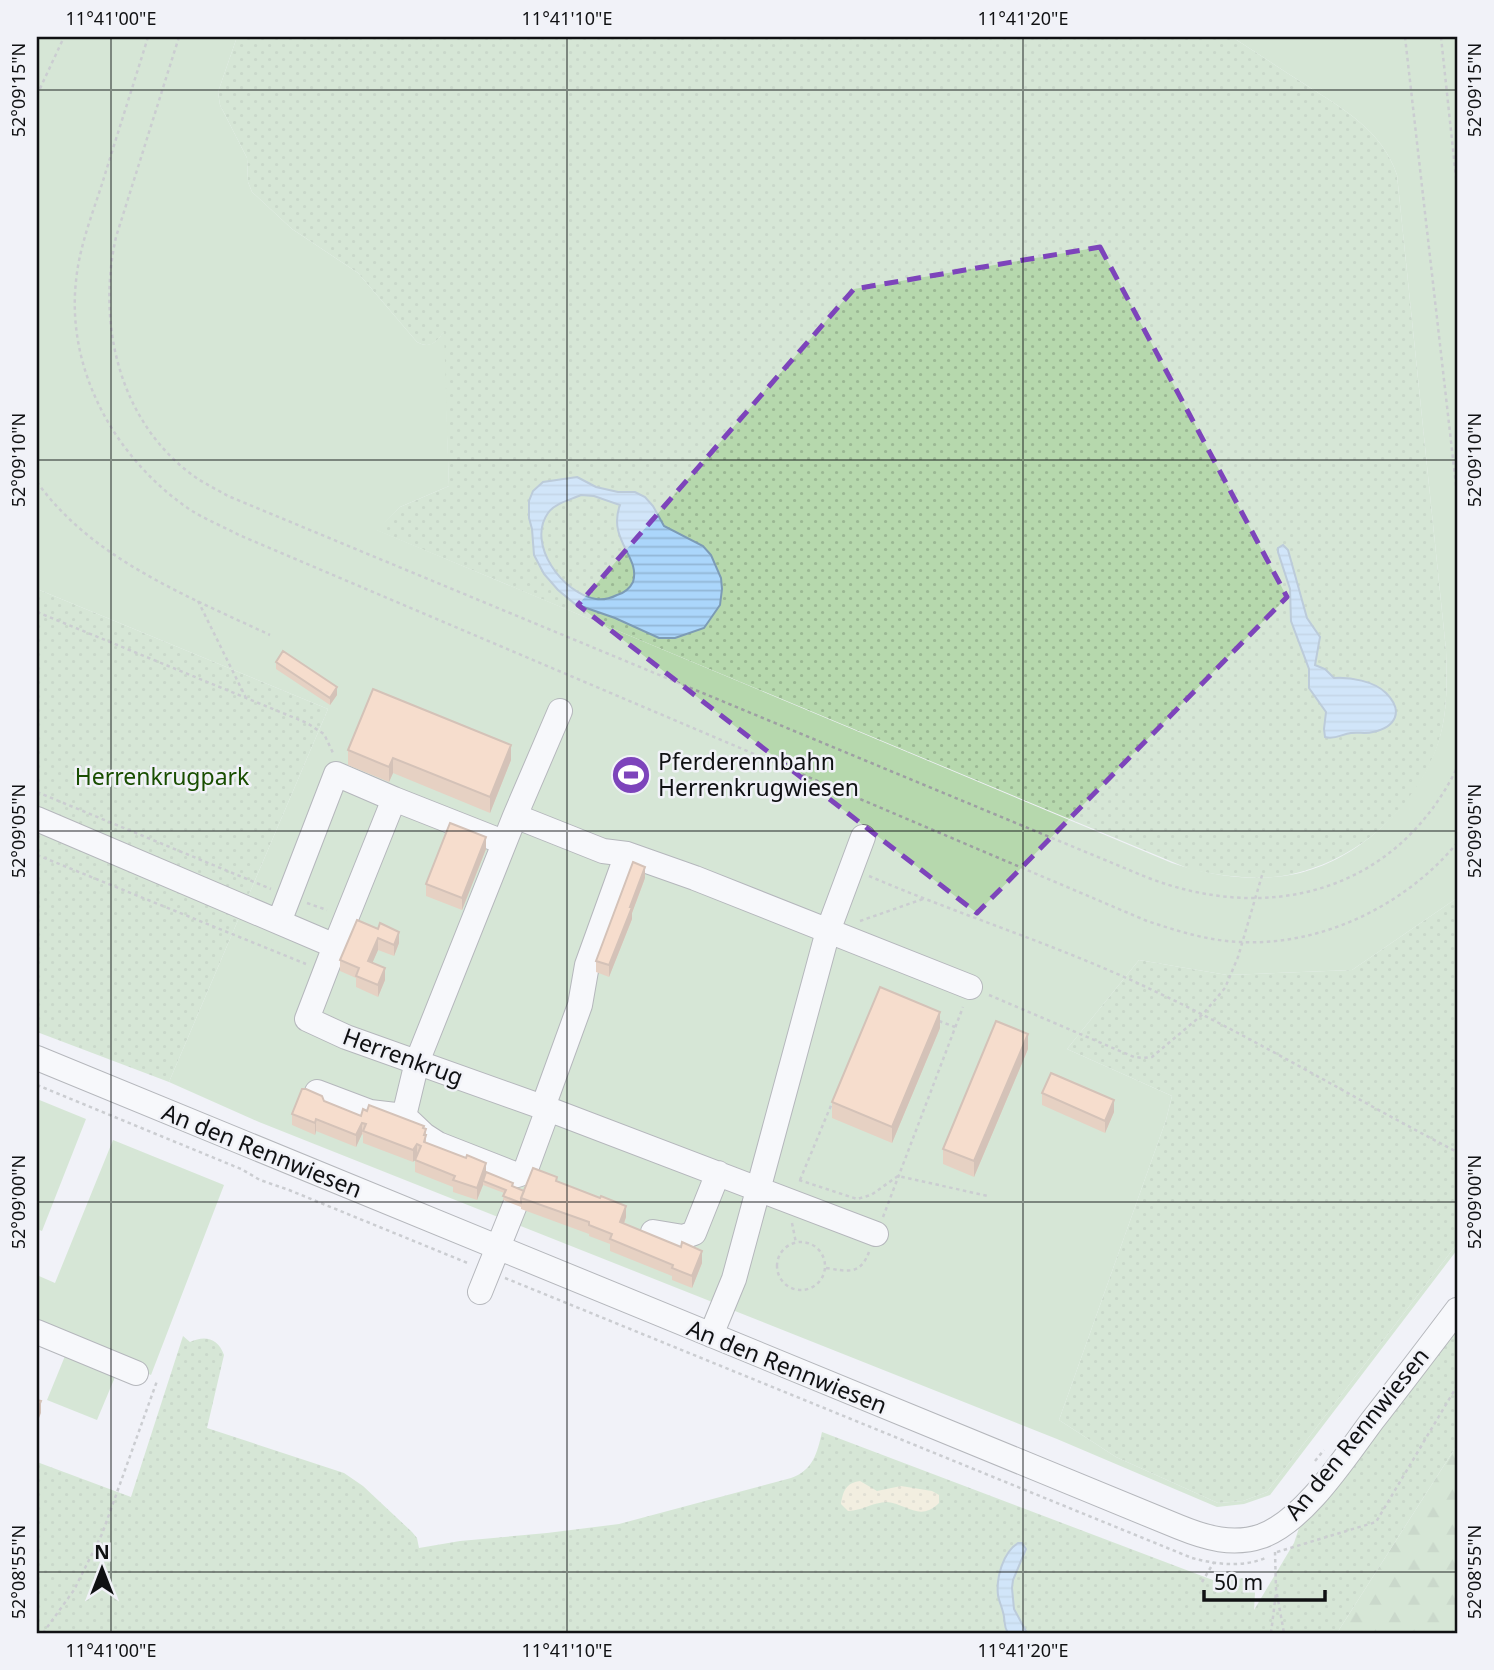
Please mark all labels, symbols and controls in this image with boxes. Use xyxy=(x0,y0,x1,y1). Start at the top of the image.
text: 11°41'00"E xyxy=(66,6,156,30)
text: 11°41'10"E xyxy=(522,6,612,30)
text: 11°41'20"E xyxy=(978,6,1068,30)
text: 52°09'15"N xyxy=(6,43,30,137)
text: 52°09'15"N xyxy=(1462,43,1486,137)
text: 52°09'10"N xyxy=(6,413,30,507)
text: 52°09'10"N xyxy=(1462,413,1486,507)
place label: Pferderennbahn Herrenkrugwiesen xyxy=(658,745,859,803)
sports icon: Pferderennbahn Herrenkrugwiesen xyxy=(610,754,652,796)
park label: Herrenkrugpark xyxy=(75,760,250,792)
text: 52°09'05"N xyxy=(6,784,30,878)
text: 52°09'05"N xyxy=(1462,784,1486,878)
street label: Herrenkrug xyxy=(339,1019,468,1093)
street label: An den Rennwiesen xyxy=(158,1095,367,1205)
text: 52°09'00"N xyxy=(6,1155,30,1249)
text: 52°09'00"N xyxy=(1462,1155,1486,1249)
street label: An den Rennwiesen xyxy=(683,1311,892,1421)
street label: An den Rennwiesen xyxy=(1277,1340,1436,1526)
text: 52°08'55"N xyxy=(6,1525,30,1619)
text: 52°08'55"N xyxy=(1462,1525,1486,1619)
north arrow xyxy=(66,1534,136,1604)
text: N xyxy=(94,1539,110,1565)
scale bar xyxy=(1204,1558,1324,1602)
text: 50 m xyxy=(1214,1568,1263,1596)
text: 11°41'00"E xyxy=(66,1638,156,1662)
text: 11°41'10"E xyxy=(522,1638,612,1662)
text: 11°41'20"E xyxy=(978,1638,1068,1662)

